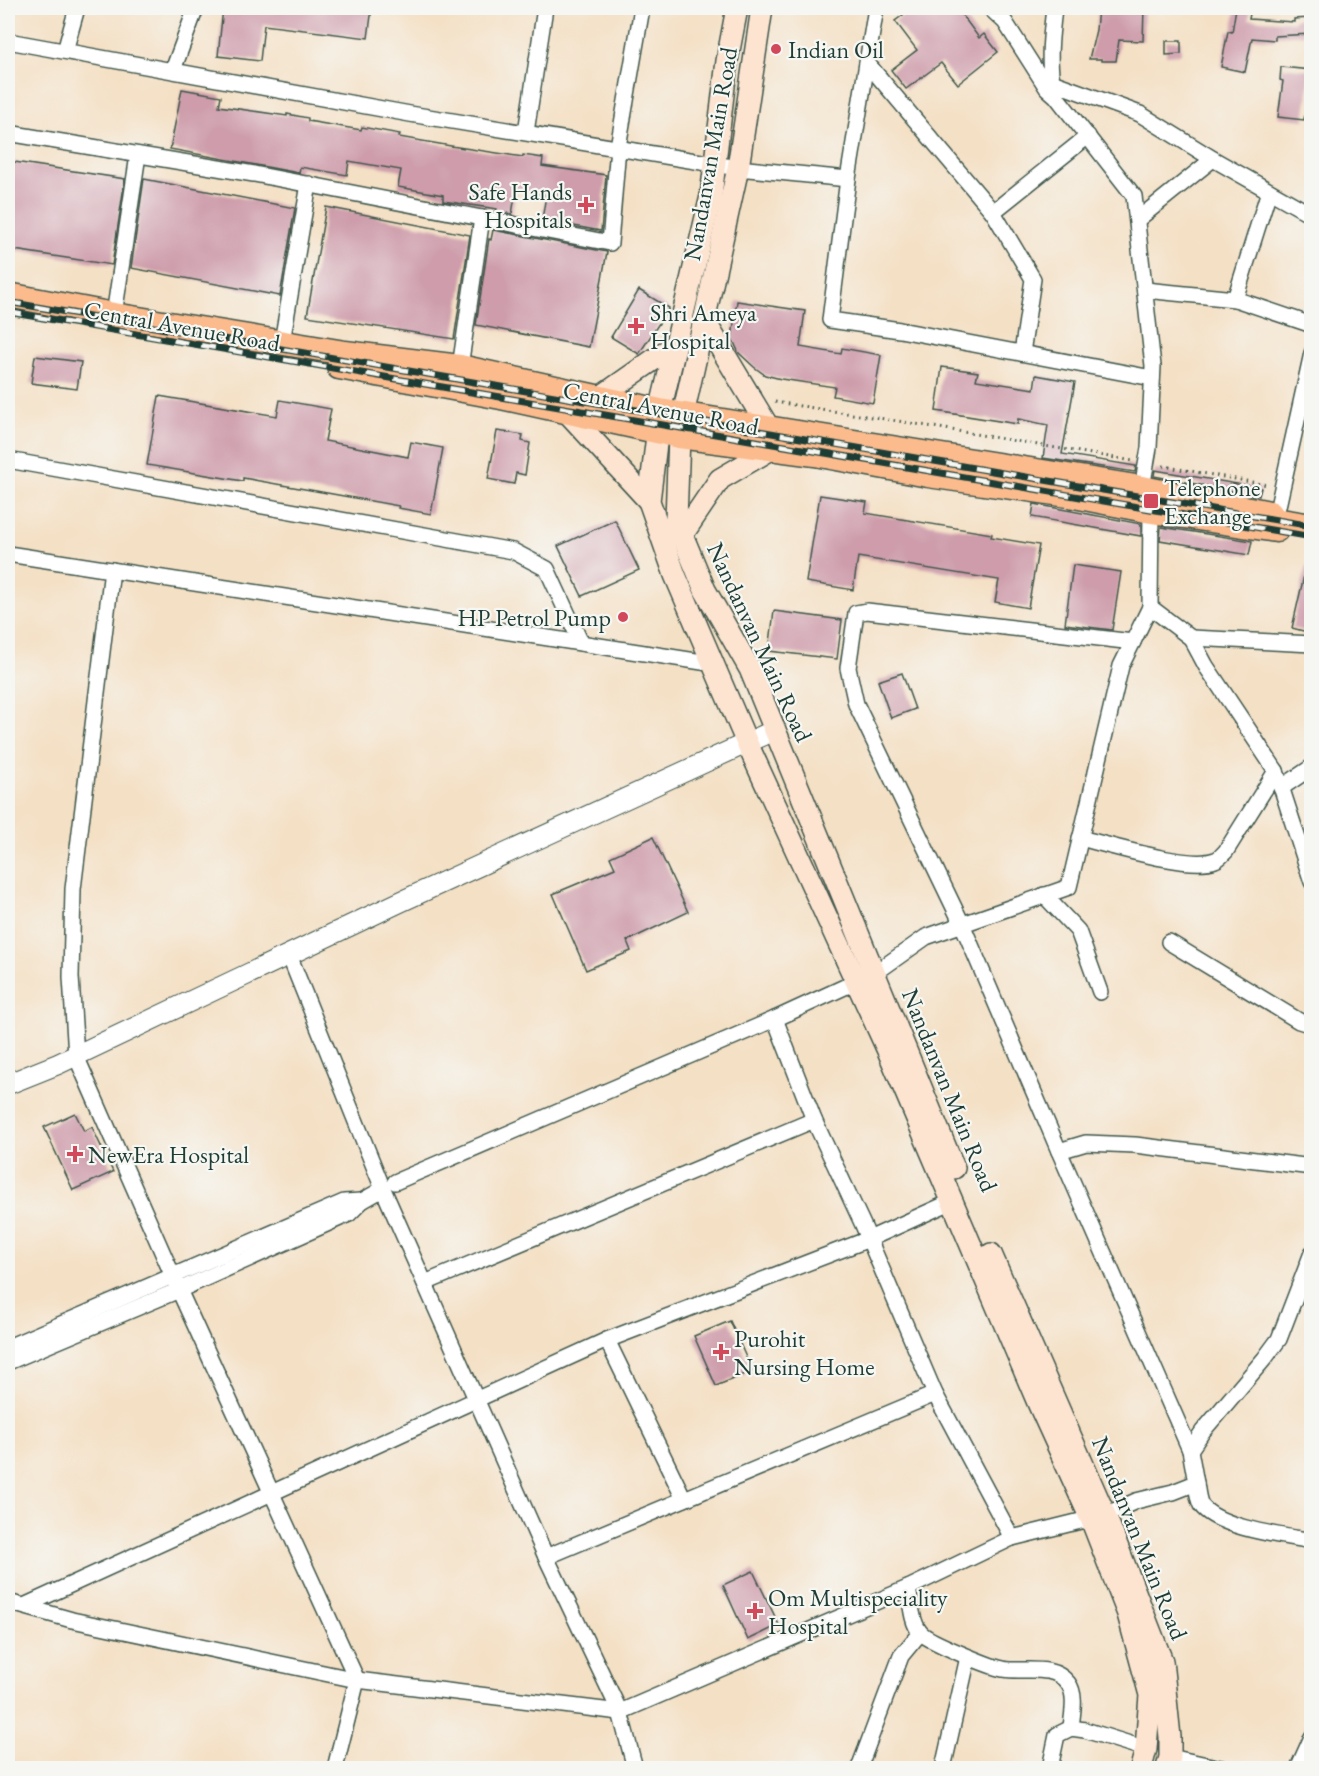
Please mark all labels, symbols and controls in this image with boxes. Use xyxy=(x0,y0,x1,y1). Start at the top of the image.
place label: Indian Oil xyxy=(788,34,884,65)
marker: Indian Oil xyxy=(769,42,783,56)
street label: Nandanvan Main Road xyxy=(676,44,744,263)
place label: Safe Hands Hospitals xyxy=(468,176,572,235)
marker: Safe Hands Hospitals xyxy=(577,196,595,214)
street label: Central Avenue Road xyxy=(81,293,283,359)
place label: Shri Ameya Hospital xyxy=(650,297,757,356)
marker: Shri Ameya Hospital xyxy=(627,317,645,335)
street label: Central Avenue Road xyxy=(561,374,762,442)
place label: Telephone Exchange xyxy=(1164,472,1260,531)
marker: Telephone Exchange xyxy=(1142,492,1160,510)
street label: Nandanvan Main Road xyxy=(700,537,820,747)
place label: HP Petrol Pump xyxy=(457,602,611,633)
marker: HP Petrol Pump xyxy=(616,610,630,624)
street label: Nandanvan Main Road xyxy=(895,984,1005,1197)
place label: NewEra Hospital xyxy=(88,1139,249,1170)
marker: NewEra Hospital xyxy=(66,1145,84,1163)
place label: Purohit Nursing Home xyxy=(734,1323,875,1382)
marker: Purohit Nursing Home xyxy=(712,1343,730,1361)
street label: Nandanvan Main Road xyxy=(1085,1432,1195,1645)
place label: Om Multispeciality Hospital xyxy=(768,1582,948,1641)
marker: Om Multispeciality Hospital xyxy=(746,1602,764,1620)

